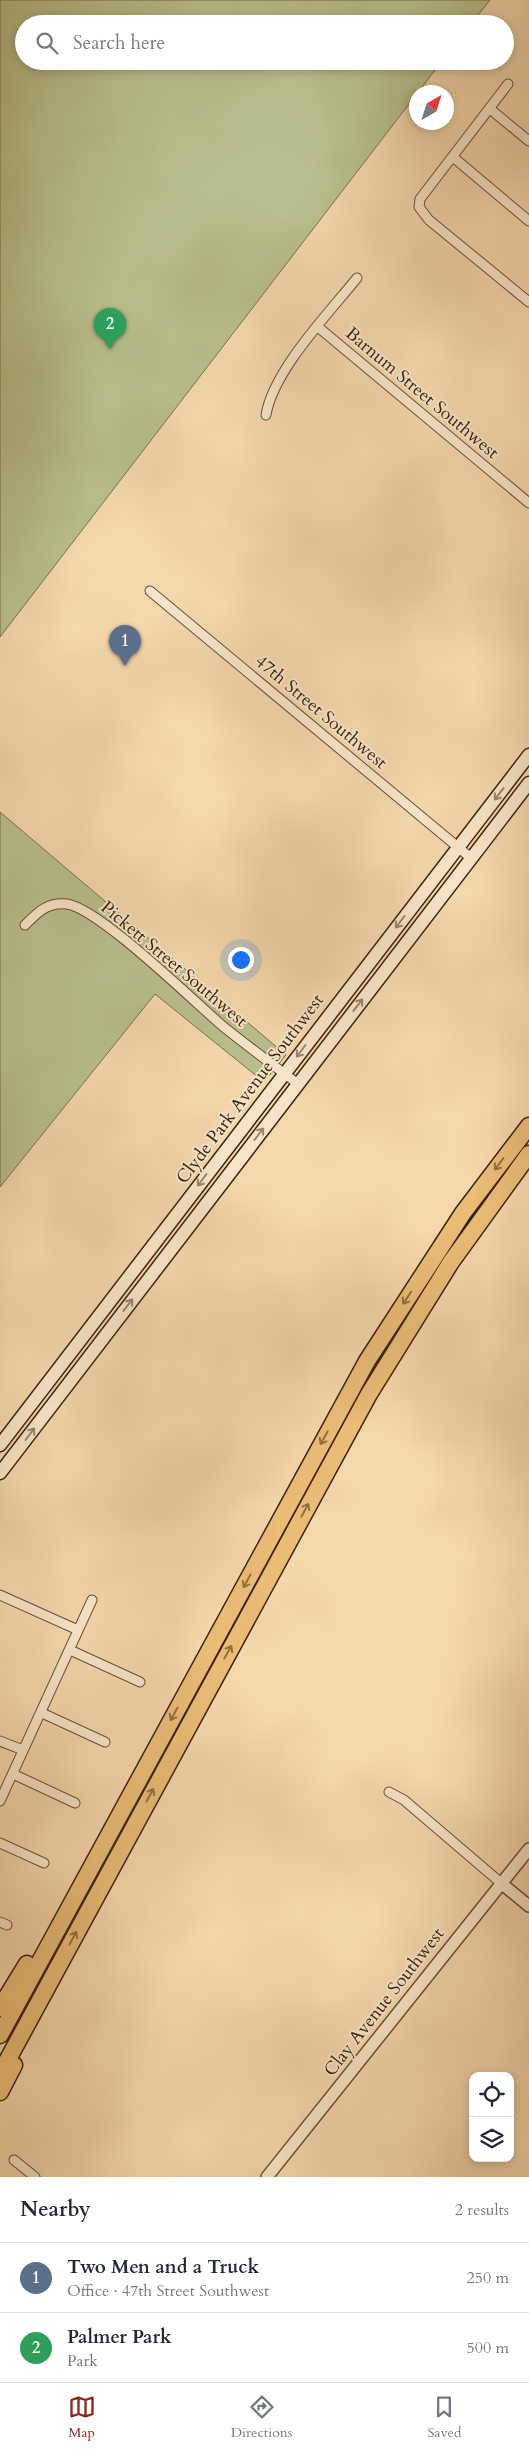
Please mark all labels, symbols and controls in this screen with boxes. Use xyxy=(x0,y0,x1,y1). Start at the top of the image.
search box xyxy=(15,15,514,70)
icon: search xyxy=(33,29,61,57)
text: Search here xyxy=(73,30,165,56)
north arrow xyxy=(409,85,454,130)
pin: 2 xyxy=(94,308,126,349)
street label: Barnum Street Southwest xyxy=(340,321,504,465)
pin: 1 xyxy=(109,625,141,666)
street label: 47th Street Southwest xyxy=(250,649,393,775)
one-way arrow xyxy=(494,787,505,800)
street label: Pickett Street Southwest xyxy=(95,895,253,1033)
one-way arrow xyxy=(394,915,405,928)
your location xyxy=(228,947,254,973)
street label: Clyde Park Avenue Southwest xyxy=(170,989,330,1189)
one-way arrow xyxy=(352,999,363,1012)
one-way arrow xyxy=(295,1044,306,1057)
one-way arrow xyxy=(254,1127,264,1141)
one-way arrow xyxy=(494,1157,504,1171)
one-way arrow xyxy=(197,1173,207,1187)
one-way arrow xyxy=(401,1290,411,1304)
one-way arrow xyxy=(123,1299,134,1312)
one-way arrow xyxy=(24,1428,35,1441)
one-way arrow xyxy=(319,1430,329,1444)
one-way arrow xyxy=(301,1503,311,1517)
one-way arrow xyxy=(242,1573,252,1588)
one-way arrow xyxy=(223,1646,233,1660)
one-way arrow xyxy=(169,1707,179,1722)
one-way arrow xyxy=(146,1789,156,1803)
street label: Clay Avenue Southwest xyxy=(318,1922,450,2081)
one-way arrow xyxy=(69,1932,79,1946)
map controls xyxy=(469,2072,514,2162)
button: locate xyxy=(469,2072,514,2117)
button: layers xyxy=(469,2117,514,2162)
text: Nearby xyxy=(20,2195,91,2224)
text: 2 results xyxy=(455,2199,509,2221)
text: Two Men and a Truck xyxy=(67,2254,259,2280)
text: 1 xyxy=(32,2267,40,2289)
text: 250 m xyxy=(467,2267,509,2289)
text: Office · 47th Street Southwest xyxy=(67,2280,269,2302)
text: Palmer Park xyxy=(67,2324,172,2350)
text: 2 xyxy=(32,2337,40,2359)
text: 500 m xyxy=(467,2337,509,2359)
text: Park xyxy=(67,2350,98,2372)
tab: Map xyxy=(68,2393,96,2442)
tab: Directions xyxy=(231,2393,292,2442)
tab: Saved xyxy=(427,2393,461,2442)

